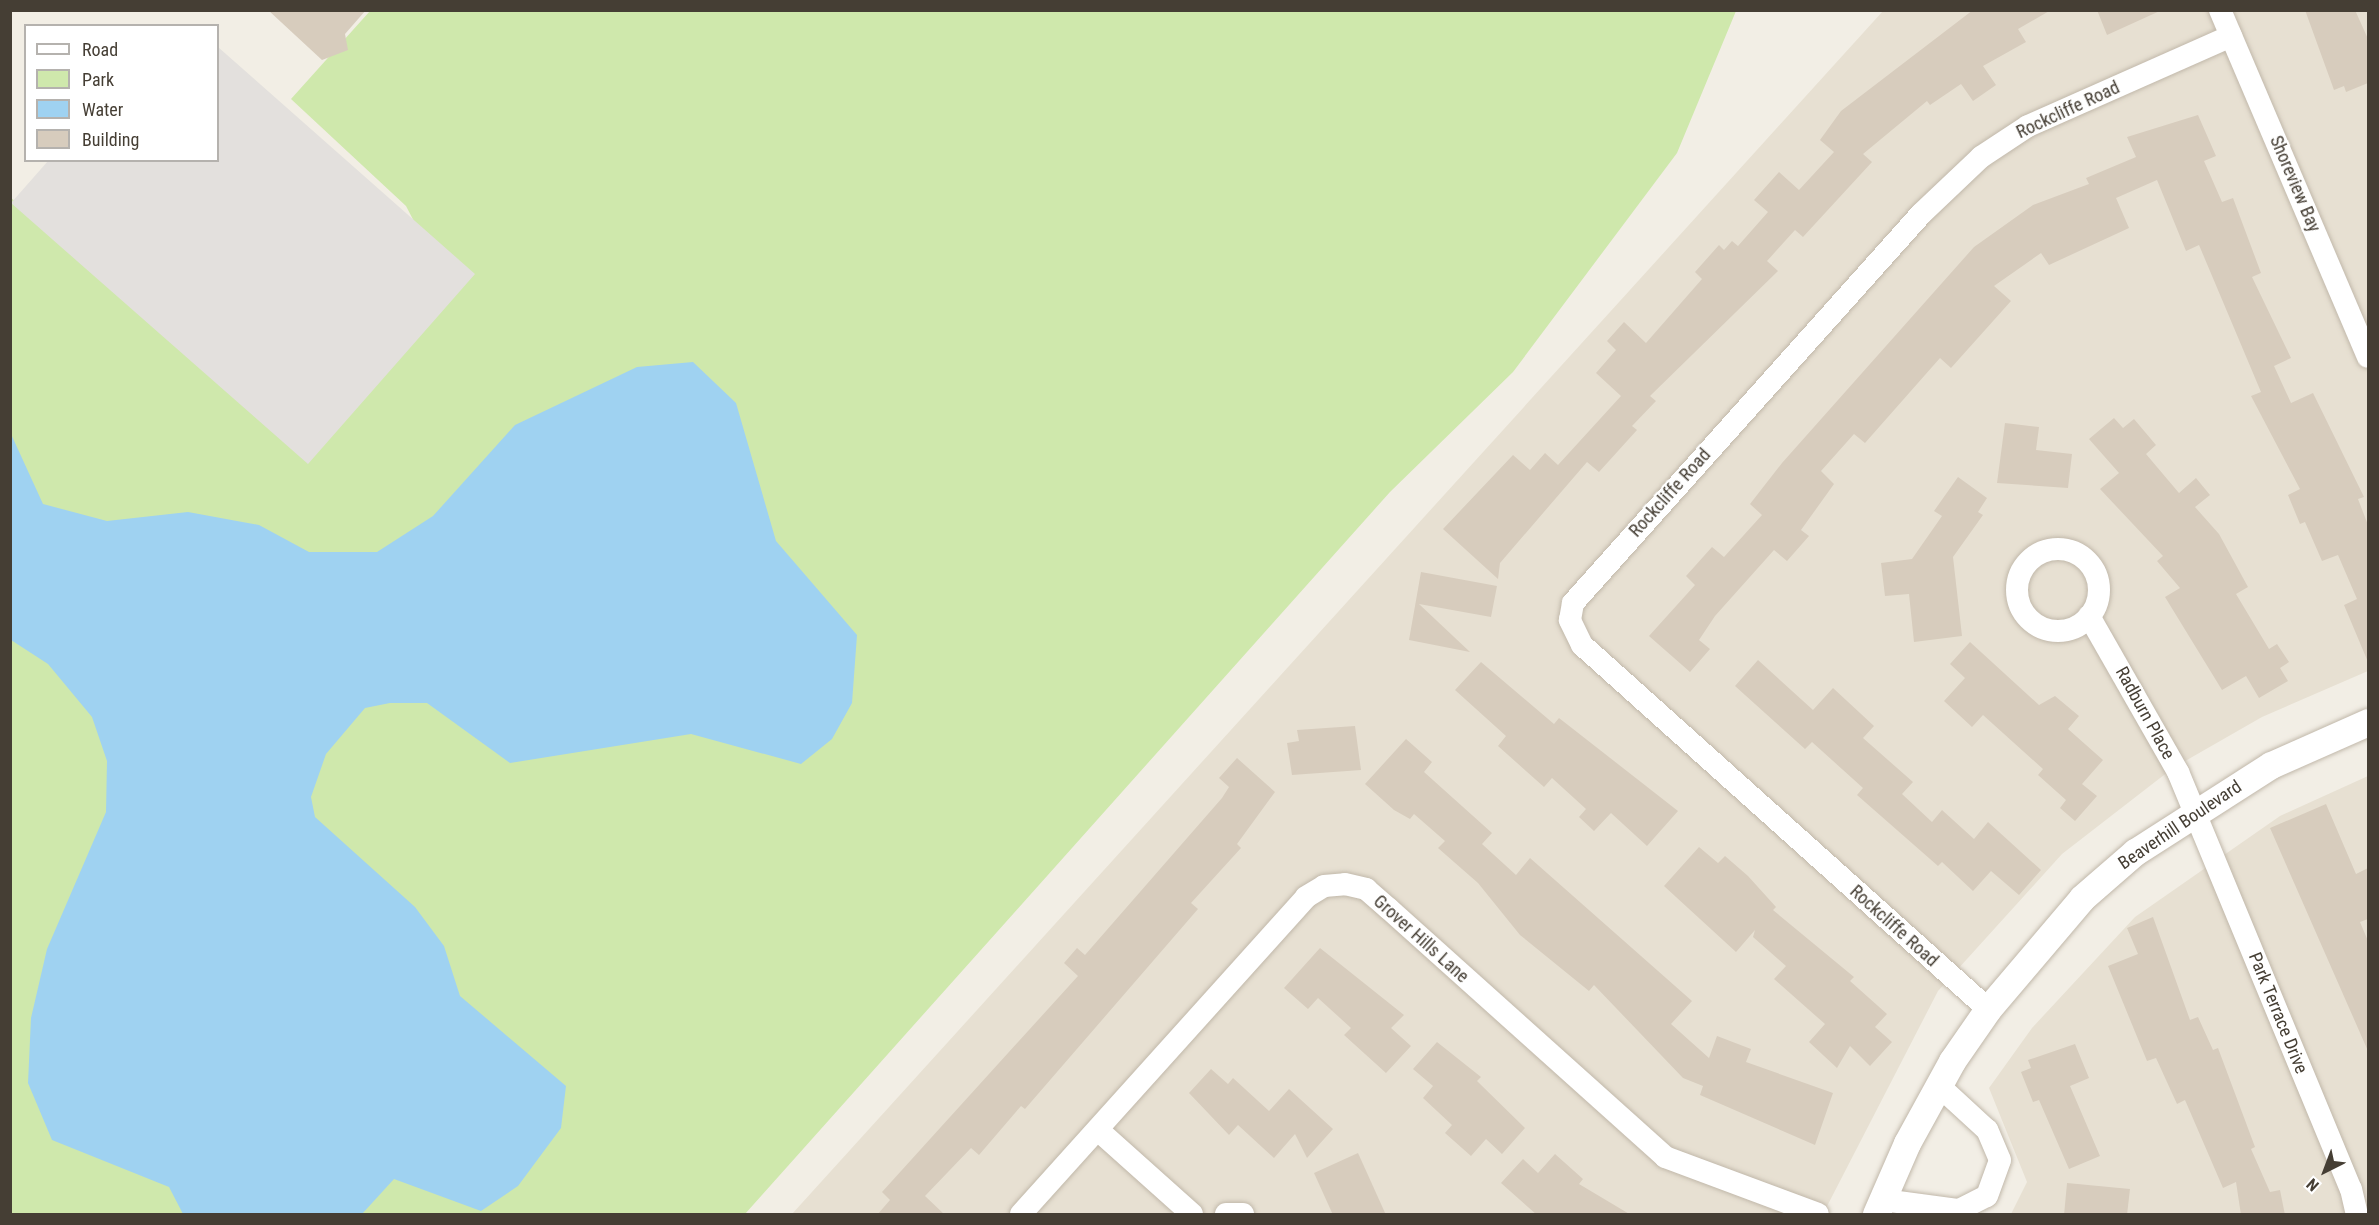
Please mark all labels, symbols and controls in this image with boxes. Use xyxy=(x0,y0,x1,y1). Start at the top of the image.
legend xyxy=(24,24,219,162)
text: Road xyxy=(82,39,118,60)
text: Park xyxy=(82,69,114,90)
street label: Rockcliffe Road xyxy=(2013,77,2123,143)
text: Water xyxy=(82,99,123,120)
text: Building xyxy=(82,129,139,150)
street label: Shoreview Bay xyxy=(2265,133,2325,235)
street label: Rockcliffe Road xyxy=(1625,444,1715,542)
street label: Radburn Place xyxy=(2111,663,2179,763)
street label: Beaverhill Boulevard xyxy=(2114,776,2246,874)
street label: Rockcliffe Road xyxy=(1845,881,1943,971)
street label: Grover Hills Lane xyxy=(1369,891,1473,987)
street label: Park Terrace Drive xyxy=(2244,949,2312,1077)
north arrow xyxy=(2295,1141,2355,1201)
text: N xyxy=(2303,1174,2323,1195)

